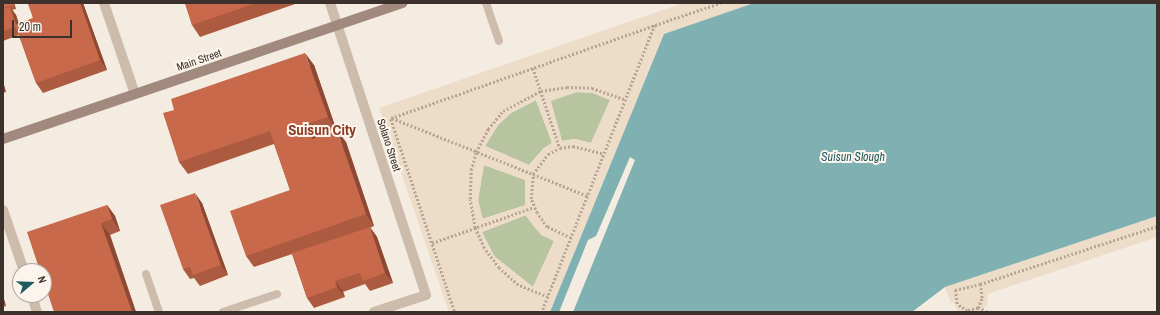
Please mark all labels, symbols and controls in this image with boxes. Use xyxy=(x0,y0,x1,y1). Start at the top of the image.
scale bar xyxy=(14,12,74,38)
text: 20 m xyxy=(19,19,41,35)
street label: Main Street xyxy=(175,46,223,74)
street label: Solano Street xyxy=(374,117,404,173)
district label: Suisun City xyxy=(288,121,356,139)
water label: Suisun Slough xyxy=(821,151,885,165)
north arrow xyxy=(12,263,52,303)
text: N xyxy=(35,274,50,285)

